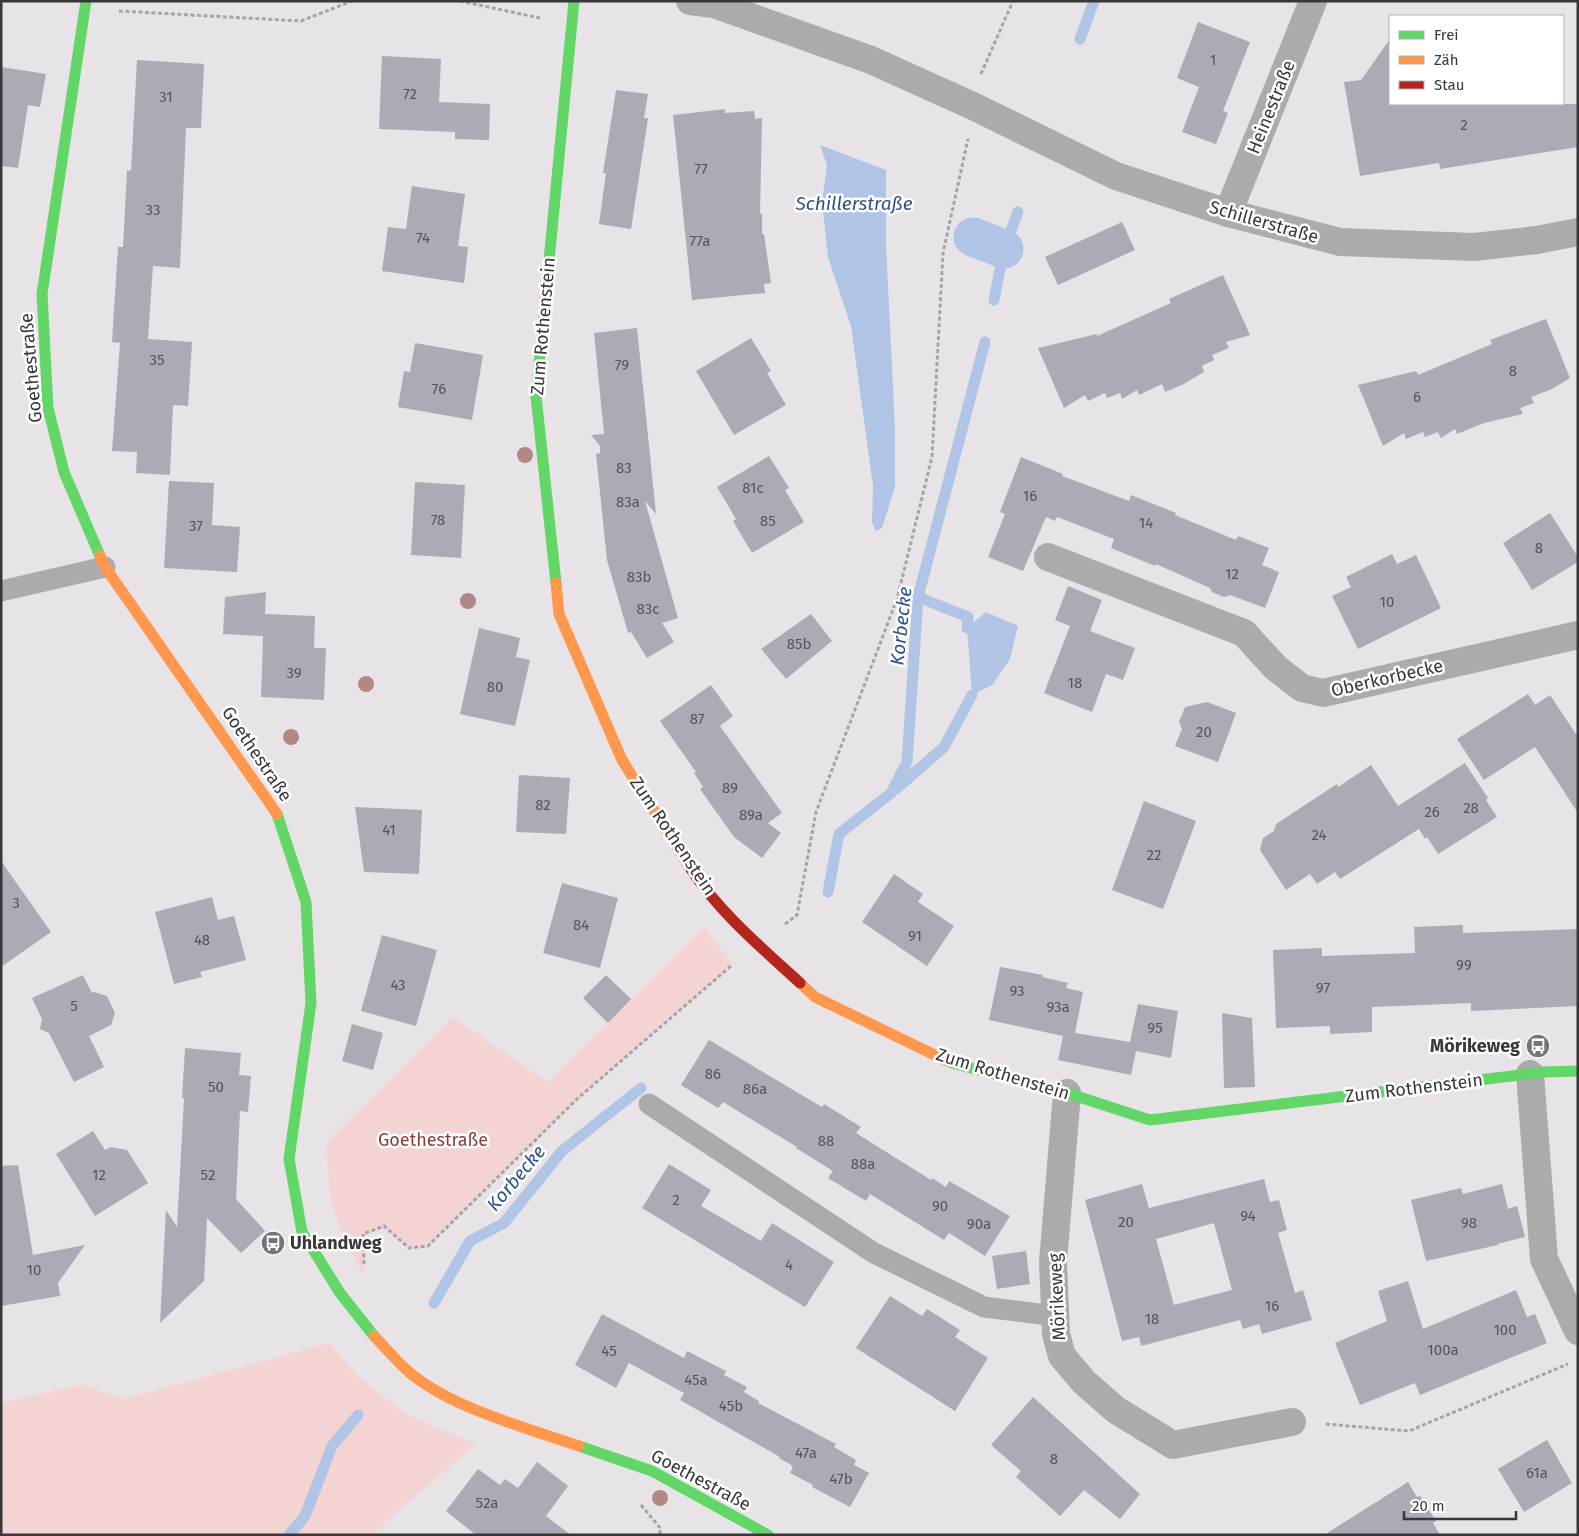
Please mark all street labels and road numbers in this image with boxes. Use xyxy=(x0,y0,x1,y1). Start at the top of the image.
street label: Heinestraße xyxy=(1242,57,1300,157)
street label: Schillerstraße xyxy=(1207,196,1321,248)
street label: Zum Rothenstein xyxy=(526,256,560,396)
street label: Goethestraße xyxy=(15,312,47,424)
street label: Oberkorbecke xyxy=(1329,654,1445,702)
street label: Goethestraße xyxy=(217,702,297,806)
street label: Zum Rothenstein xyxy=(625,773,721,899)
street label: Zum Rothenstein xyxy=(934,1043,1072,1105)
street label: Zum Rothenstein xyxy=(1344,1069,1484,1107)
street label: Mörikeweg xyxy=(1044,1252,1070,1341)
street label: Goethestraße xyxy=(647,1444,755,1516)

